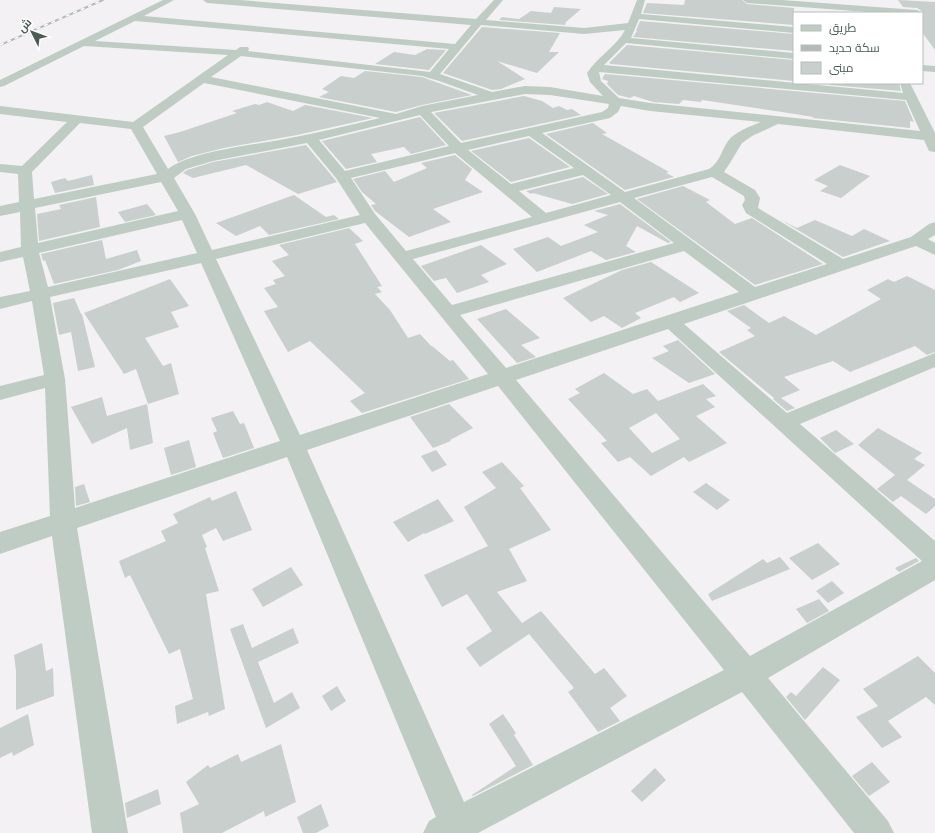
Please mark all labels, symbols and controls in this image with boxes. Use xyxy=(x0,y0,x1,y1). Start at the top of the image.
north arrow xyxy=(12,12,52,52)
legend xyxy=(793,12,923,84)
text: ش xyxy=(15,16,34,35)
text: طريق xyxy=(829,21,857,35)
text: سكة حديد xyxy=(829,41,880,55)
text: مبنى xyxy=(829,61,854,75)

